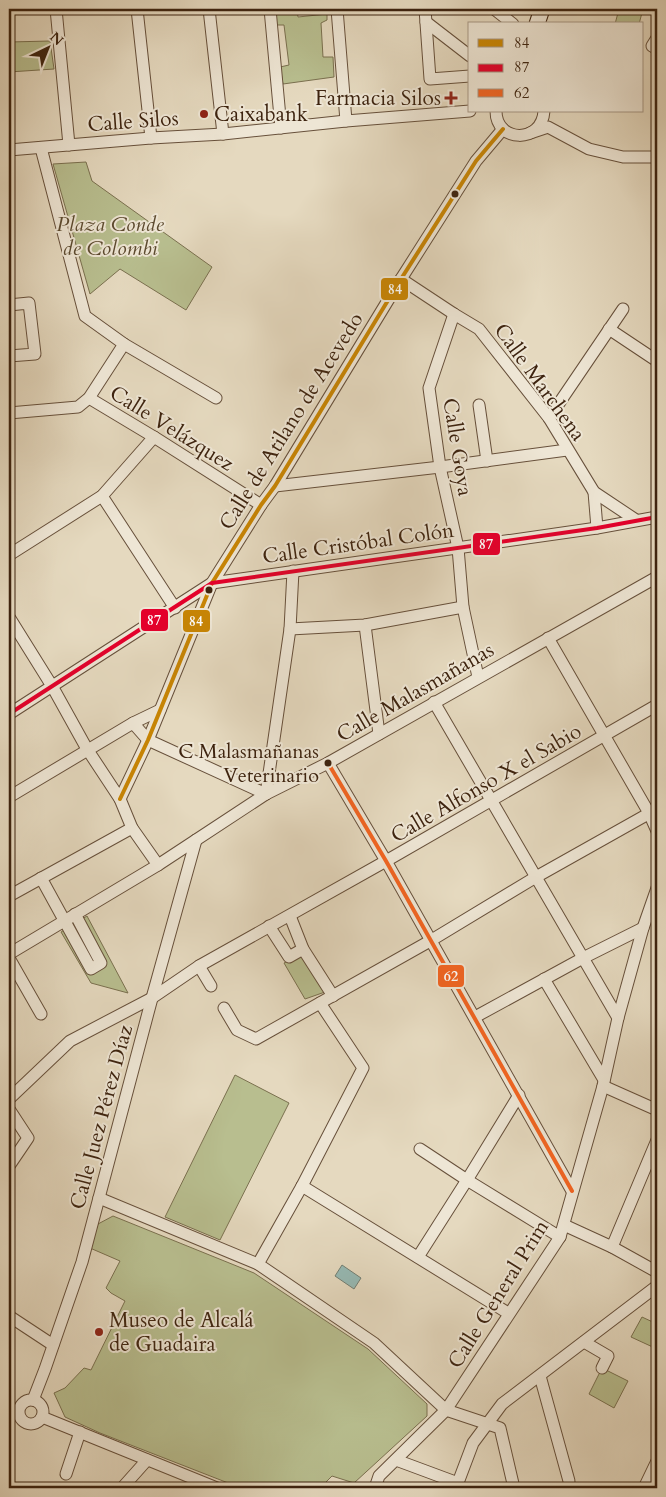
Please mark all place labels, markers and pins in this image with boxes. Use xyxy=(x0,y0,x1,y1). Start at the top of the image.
place label: Farmacia Silos xyxy=(315,84,441,113)
marker: Farmacia Silos xyxy=(445,92,457,104)
place label: Caixabank xyxy=(214,100,309,129)
marker: Caixabank xyxy=(198,108,210,120)
unlabelled marker xyxy=(450,189,460,199)
unlabelled marker xyxy=(204,585,214,595)
place label: C Malasmañanas Veterinario xyxy=(178,738,319,789)
marker: C Malasmañanas Veterinario xyxy=(323,758,333,768)
place label: Museo de Alcalá de Guadaira xyxy=(109,1306,254,1359)
marker: Museo de Alcalá de Guadaira xyxy=(93,1326,105,1338)

